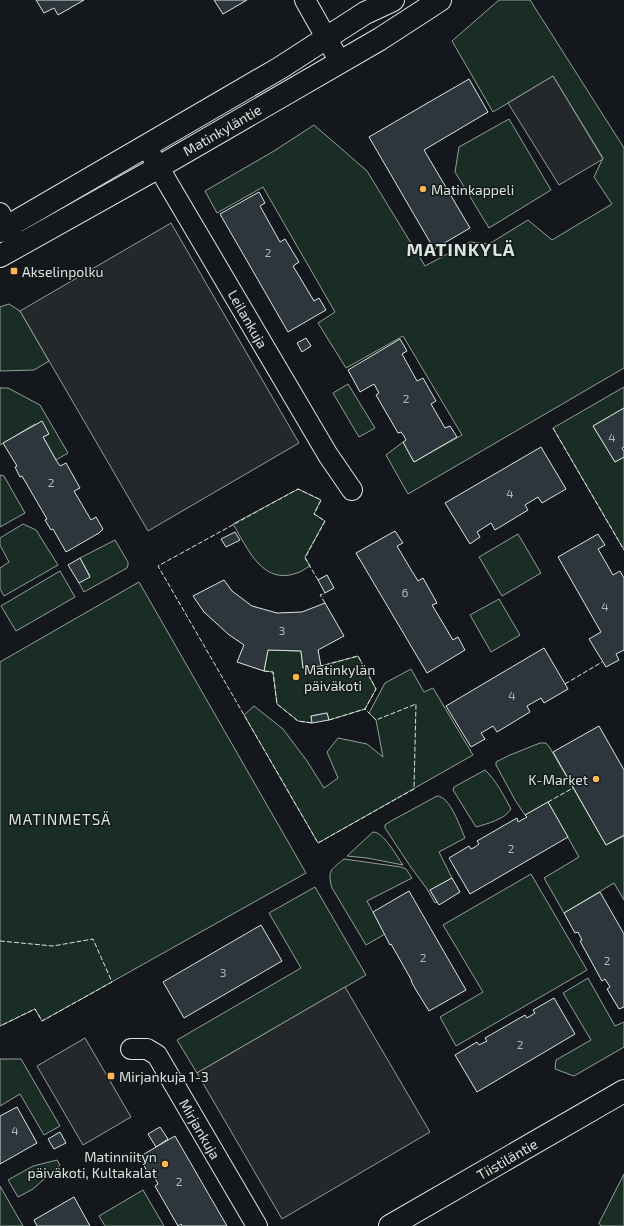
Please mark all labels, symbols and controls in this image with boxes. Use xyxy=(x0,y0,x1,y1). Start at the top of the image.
street label: Matinkyläntie xyxy=(180,101,264,159)
place label: Matinkappeli xyxy=(431,181,514,198)
marker: Matinkappeli xyxy=(418,184,428,194)
district label: MATINKYLÄ xyxy=(406,238,516,260)
house number: 2 xyxy=(265,245,272,259)
place label: Akselinpolku xyxy=(22,263,104,280)
marker: Akselinpolku xyxy=(9,266,19,276)
street label: Leilankuja xyxy=(225,287,271,351)
house number: 2 xyxy=(403,391,410,405)
house number: 4 xyxy=(608,430,616,444)
house number: 2 xyxy=(48,475,55,489)
house number: 4 xyxy=(506,486,514,500)
house number: 6 xyxy=(402,585,409,599)
house number: 4 xyxy=(601,599,609,613)
house number: 3 xyxy=(279,623,285,637)
place label: Matinkylän päiväkoti xyxy=(304,661,375,694)
marker: Matinkylän päiväkoti xyxy=(291,672,301,682)
house number: 4 xyxy=(508,688,516,702)
place label: K-Market xyxy=(528,771,588,788)
marker: K-Market xyxy=(591,774,601,784)
district label: MATINMETSÄ xyxy=(9,810,111,828)
house number: 2 xyxy=(508,841,515,855)
house number: 2 xyxy=(420,950,427,964)
house number: 2 xyxy=(604,953,611,967)
house number: 3 xyxy=(220,965,226,979)
house number: 2 xyxy=(517,1037,524,1051)
place label: Mirjankuja 1-3 xyxy=(119,1068,209,1085)
marker: Mirjankuja 1-3 xyxy=(106,1071,116,1081)
street label: Mirjankuja xyxy=(176,1096,224,1162)
house number: 4 xyxy=(11,1123,19,1137)
street label: Tiistiläntie xyxy=(474,1135,540,1183)
place label: Matinniityn päiväkoti, Kultakalat xyxy=(27,1148,157,1181)
marker: Matinniityn päiväkoti, Kultakalat xyxy=(160,1159,170,1169)
house number: 2 xyxy=(176,1174,183,1188)

